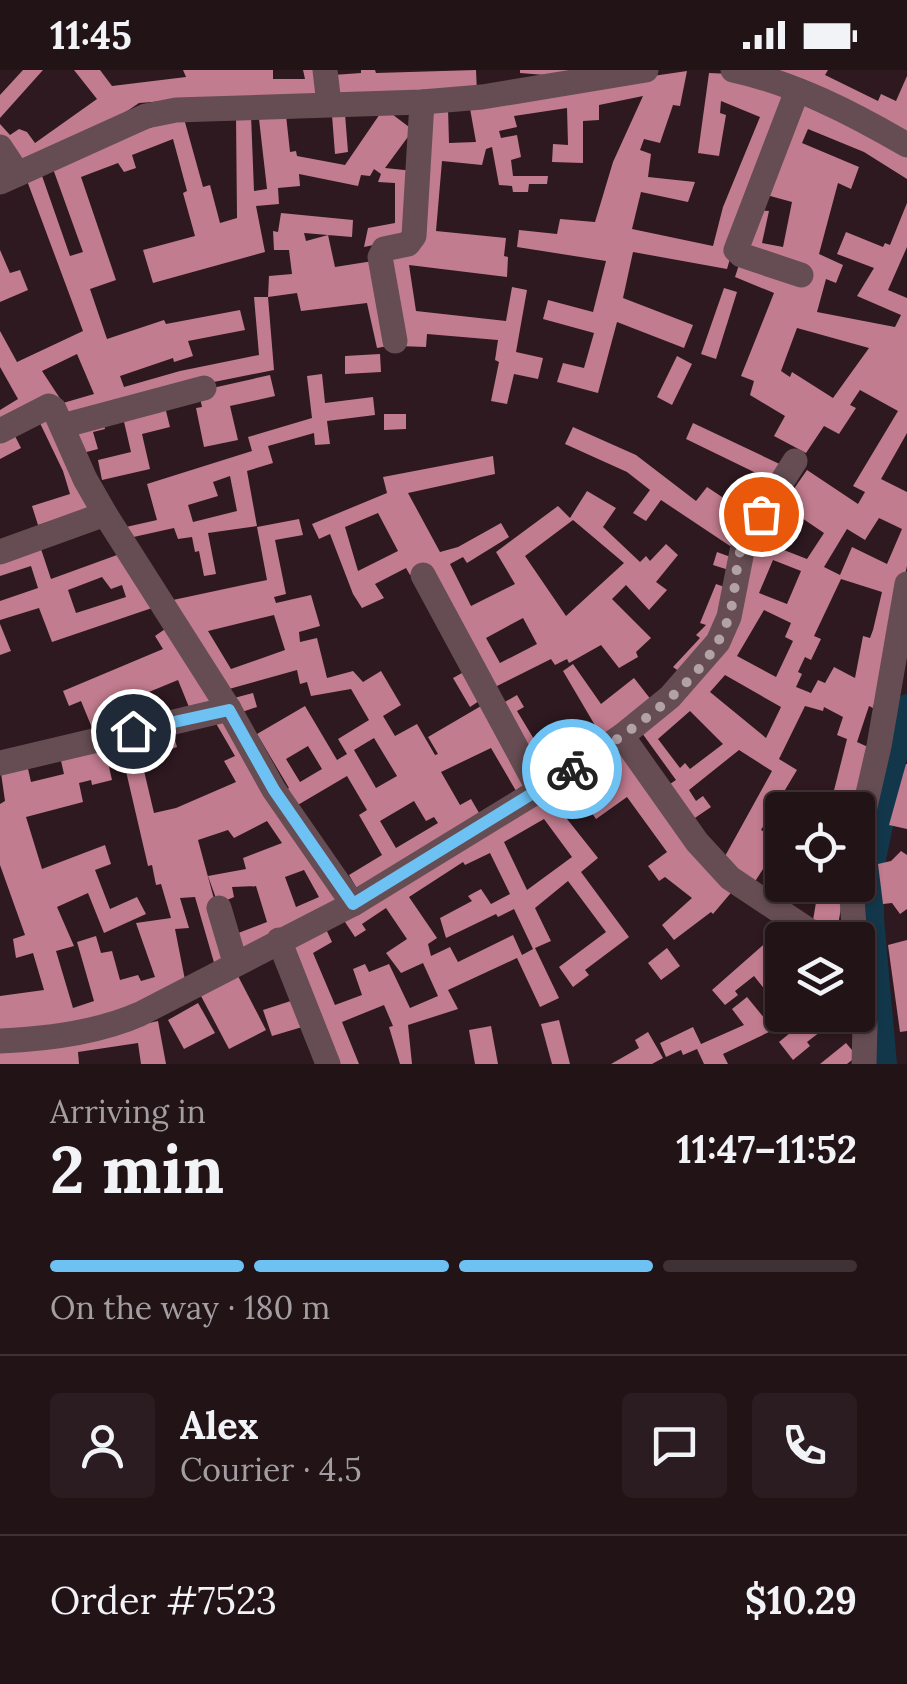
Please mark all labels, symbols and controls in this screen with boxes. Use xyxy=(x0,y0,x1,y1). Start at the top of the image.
text: 11:45 xyxy=(50,11,132,59)
pin xyxy=(719,472,804,557)
icon: bag xyxy=(734,487,789,542)
pin xyxy=(91,689,176,774)
icon: home xyxy=(106,704,161,759)
courier xyxy=(522,719,622,819)
icon: bike xyxy=(545,742,600,797)
map controls xyxy=(765,792,875,1032)
button: locate xyxy=(765,792,875,902)
button: layers xyxy=(765,922,875,1032)
text: Arriving in xyxy=(50,1091,206,1132)
text: 11:47–11:52 xyxy=(676,1125,857,1173)
text: 2 min xyxy=(50,1128,224,1211)
text: On the way · 180 m xyxy=(50,1287,330,1328)
button: person xyxy=(50,1393,155,1498)
button: chat xyxy=(622,1393,727,1498)
button: phone xyxy=(752,1393,857,1498)
text: Alex xyxy=(180,1401,259,1449)
text: Courier · 4.5 xyxy=(180,1449,362,1490)
text: Order #7523 xyxy=(50,1576,277,1624)
text: $10.29 xyxy=(745,1576,857,1624)

